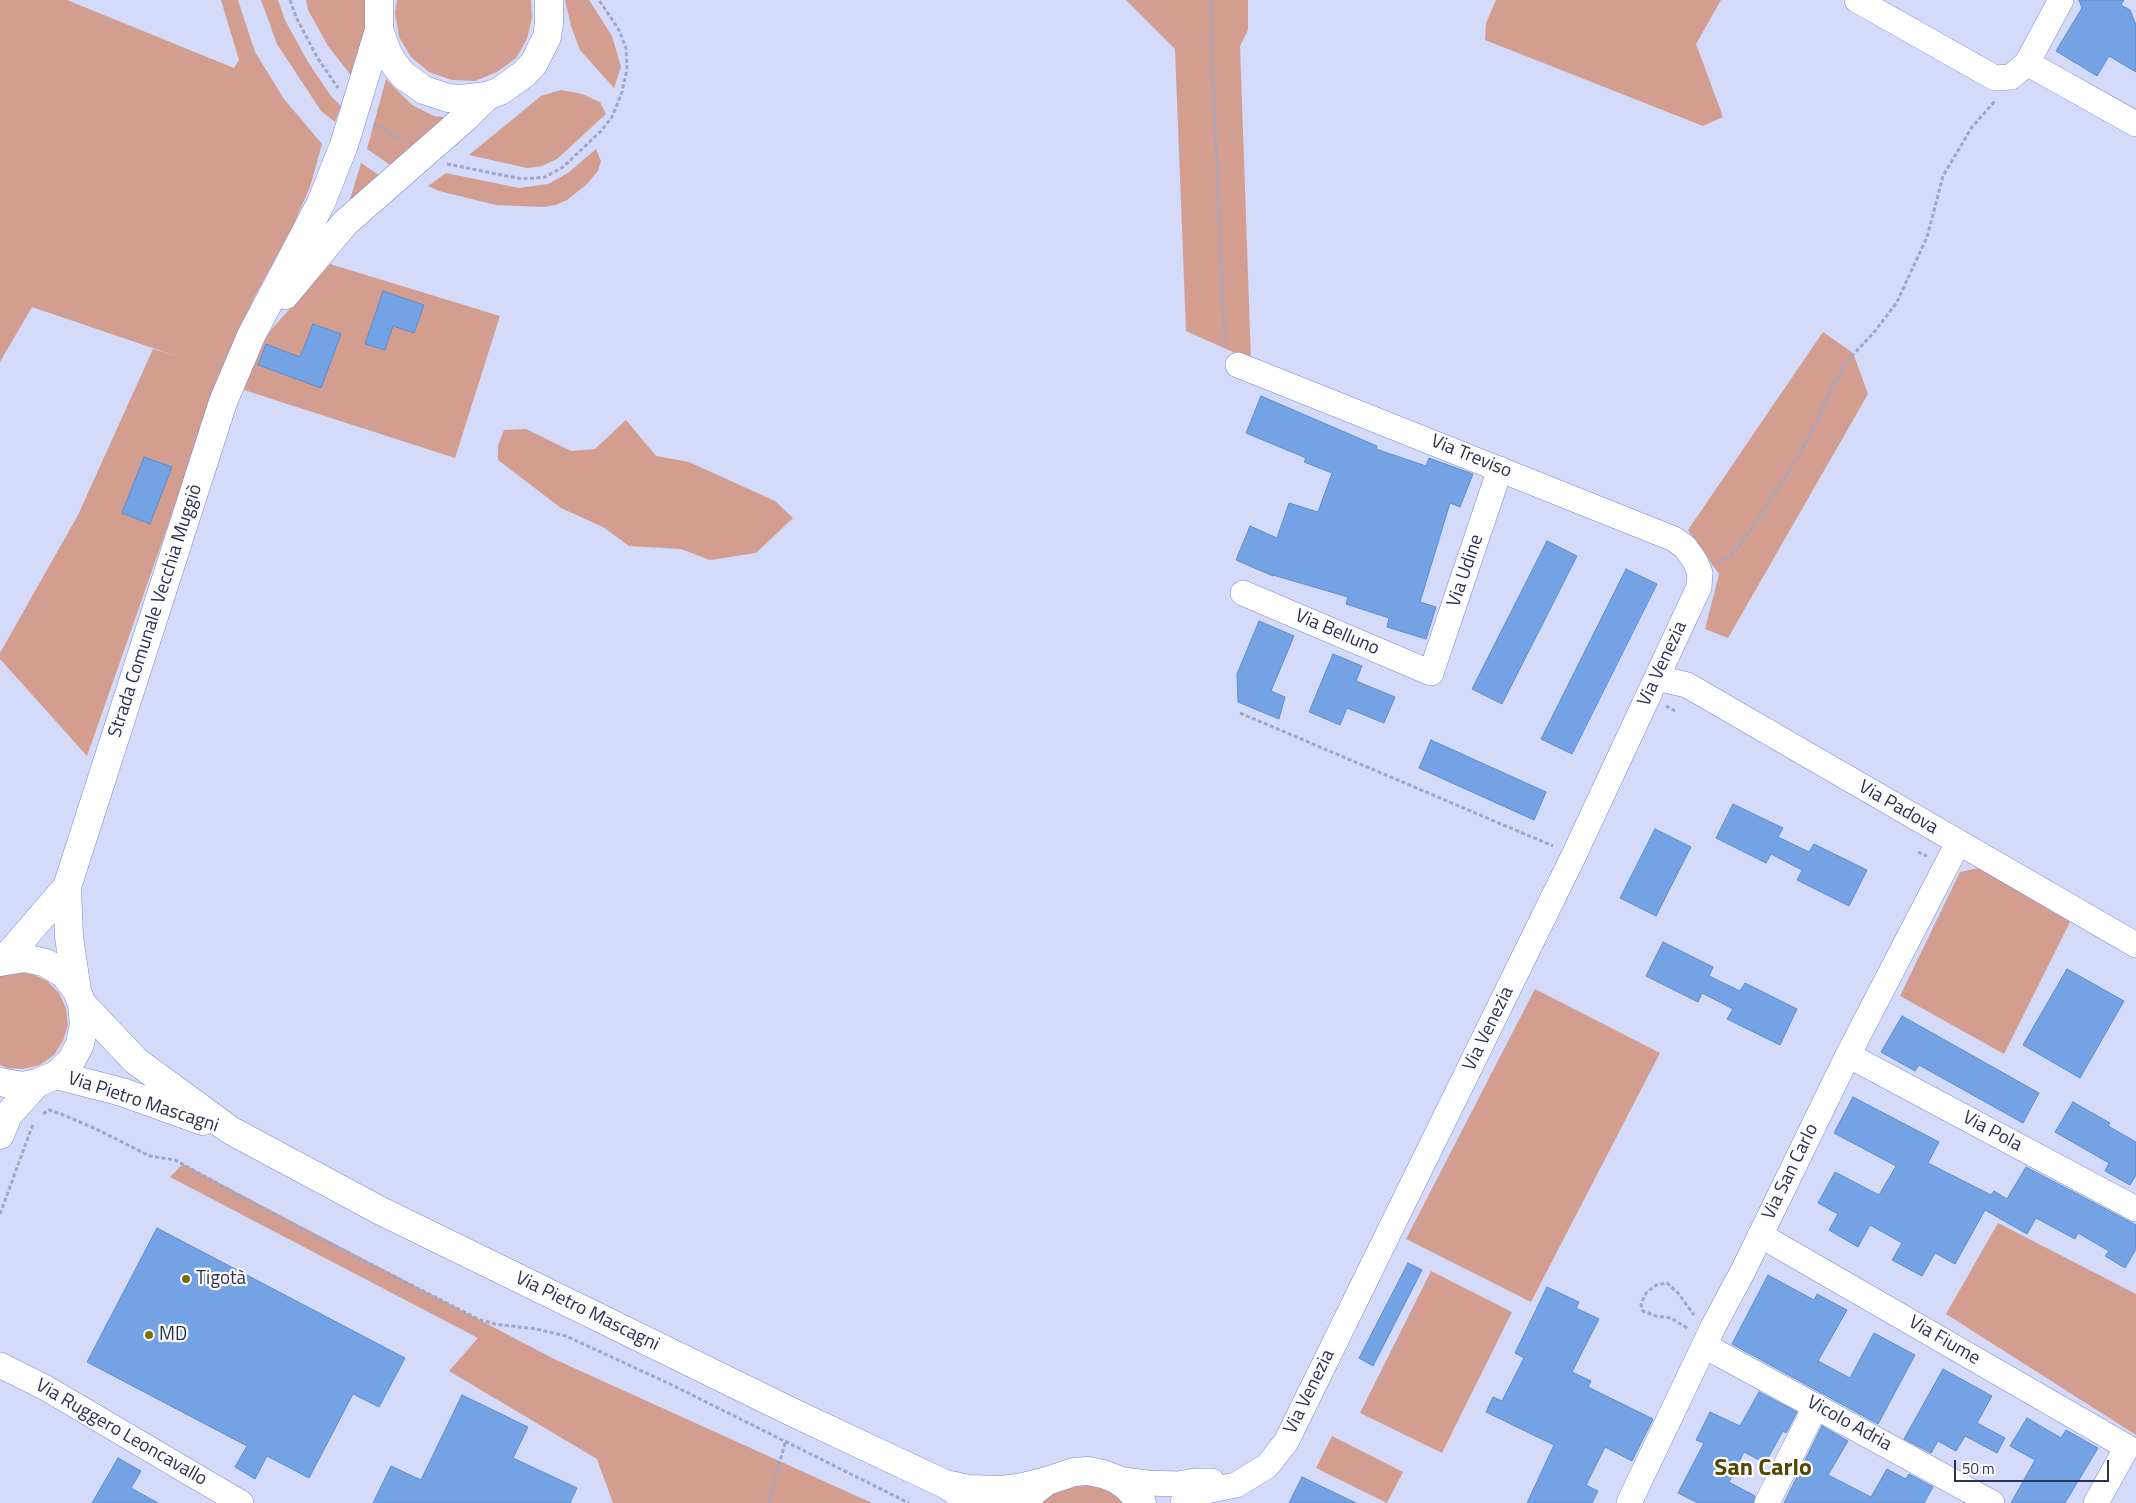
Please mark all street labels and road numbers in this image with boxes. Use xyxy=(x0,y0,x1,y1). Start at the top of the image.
street label: Via Treviso xyxy=(1427,430,1515,484)
street label: Strada Comunale Vecchia Muggiò xyxy=(104,481,208,741)
street label: Via Udine xyxy=(1443,532,1489,610)
street label: Via Belluno xyxy=(1291,605,1383,661)
street label: Via Venezia xyxy=(1633,618,1693,710)
street label: Via Padova xyxy=(1854,776,1942,840)
street label: Via Venezia xyxy=(1459,983,1519,1075)
street label: Via Pietro Mascagni xyxy=(65,1068,221,1138)
street label: Via Pola xyxy=(1958,1107,2026,1157)
street label: Via San Carlo xyxy=(1758,1120,1824,1224)
street label: Via Pietro Mascagni xyxy=(511,1267,663,1357)
street label: Via Fiume xyxy=(1904,1311,1984,1371)
street label: Via Venezia xyxy=(1280,1346,1340,1438)
street label: Via Ruggero Leoncavallo xyxy=(31,1375,211,1491)
street label: Vicolo Adria xyxy=(1803,1391,1895,1457)

